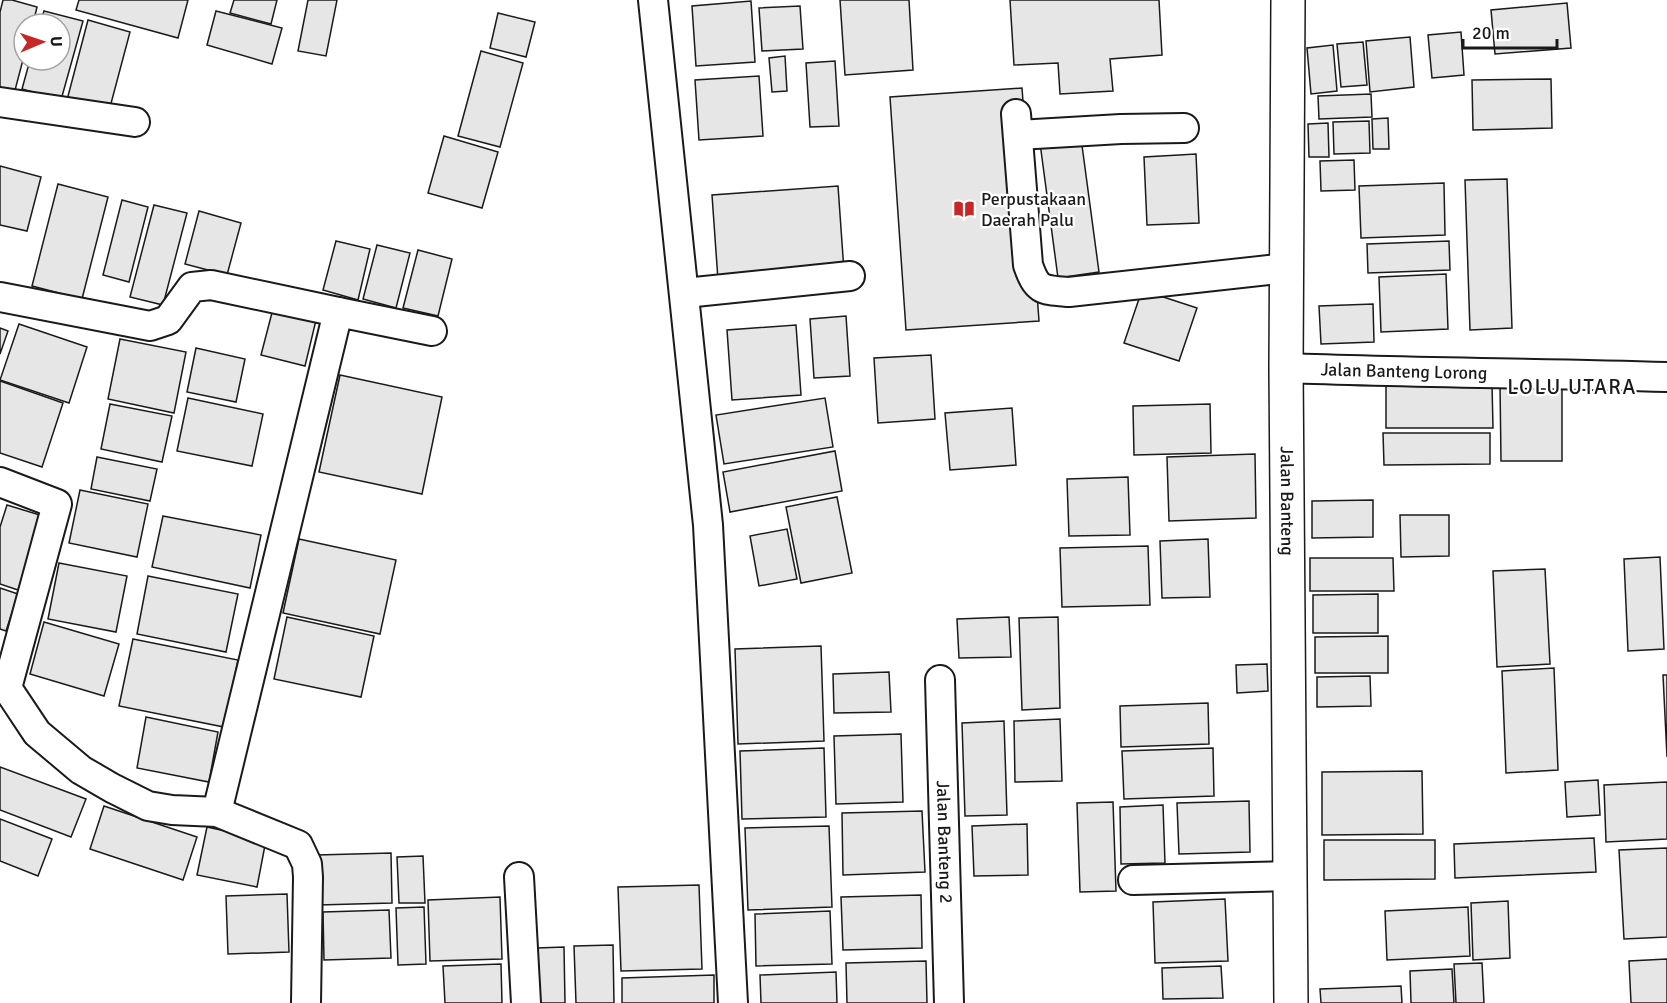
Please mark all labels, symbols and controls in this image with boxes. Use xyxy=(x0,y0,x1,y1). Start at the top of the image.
north arrow xyxy=(12,12,72,72)
scale bar xyxy=(1463,12,1558,50)
text: 20 m xyxy=(1472,22,1510,44)
text: U xyxy=(46,36,66,47)
place label: Perpustakaan Daerah Palu xyxy=(981,188,1086,231)
library icon: Perpustakaan Daerah Palu xyxy=(952,197,976,221)
street label: Jalan Banteng Lorong xyxy=(1320,358,1487,384)
district label: LOLU UTARA xyxy=(1507,374,1637,400)
street label: Jalan Banteng xyxy=(1276,446,1298,556)
street label: Jalan Banteng 2 xyxy=(932,780,957,904)

